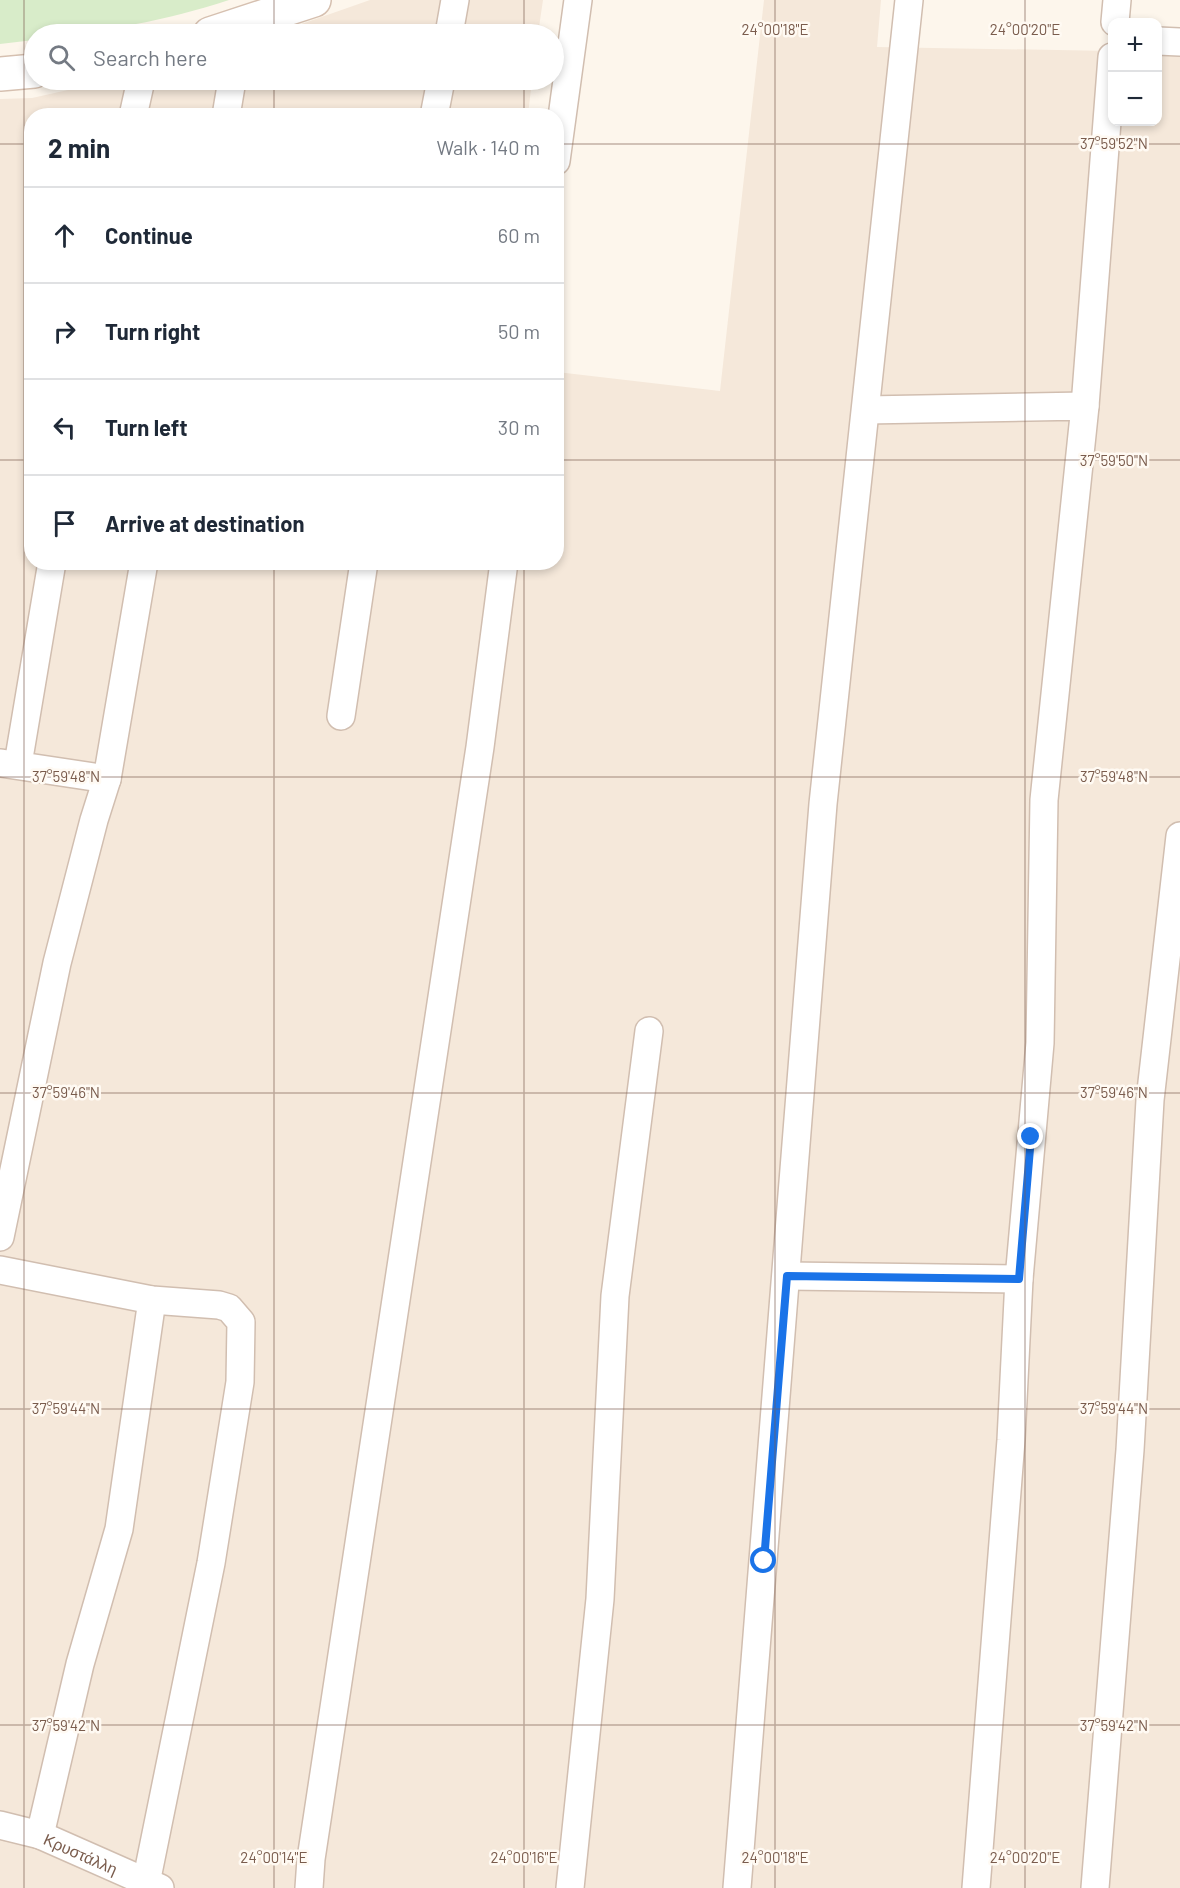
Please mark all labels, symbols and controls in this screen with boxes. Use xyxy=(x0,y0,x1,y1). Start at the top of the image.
map controls xyxy=(1108,18,1162,126)
button: + xyxy=(1108,18,1162,72)
text: 24°00'18"E xyxy=(741,20,809,38)
text: 24°00'20"E xyxy=(990,20,1060,38)
search box xyxy=(24,24,564,90)
icon: search xyxy=(45,41,78,74)
text: Search here xyxy=(93,44,207,70)
button: − xyxy=(1108,72,1162,126)
text: 2 min xyxy=(48,132,110,163)
text: 37°59'52"N xyxy=(1080,134,1148,152)
text: Walk · 140 m xyxy=(436,135,540,159)
icon: ahead xyxy=(48,219,81,252)
text: Continue xyxy=(105,222,193,248)
text: 60 m xyxy=(498,223,540,247)
icon: right xyxy=(48,315,81,348)
text: Turn right xyxy=(105,318,200,344)
text: 50 m xyxy=(498,319,540,343)
icon: left xyxy=(48,411,81,444)
text: Turn left xyxy=(105,414,188,440)
text: 30 m xyxy=(498,415,540,439)
text: 37°59'50"N xyxy=(1080,451,1148,469)
icon: arrive xyxy=(48,507,81,540)
text: Arrive at destination xyxy=(105,510,304,536)
text: 37°59'48"N xyxy=(32,767,100,785)
text: 37°59'48"N xyxy=(1080,767,1148,785)
text: 37°59'46"N xyxy=(32,1083,100,1101)
text: 37°59'46"N xyxy=(1080,1083,1148,1101)
route end xyxy=(1017,1123,1043,1149)
text: 37°59'44"N xyxy=(32,1399,100,1417)
text: 37°59'44"N xyxy=(1080,1399,1148,1417)
route start xyxy=(750,1547,776,1573)
text: 37°59'42"N xyxy=(32,1716,100,1734)
text: 37°59'42"N xyxy=(1080,1716,1148,1734)
street label: Κρυστάλλη xyxy=(41,1829,121,1878)
text: 24°00'14"E xyxy=(240,1848,308,1866)
text: 24°00'16"E xyxy=(491,1848,557,1866)
text: 24°00'18"E xyxy=(741,1848,809,1866)
text: 24°00'20"E xyxy=(990,1848,1060,1866)

